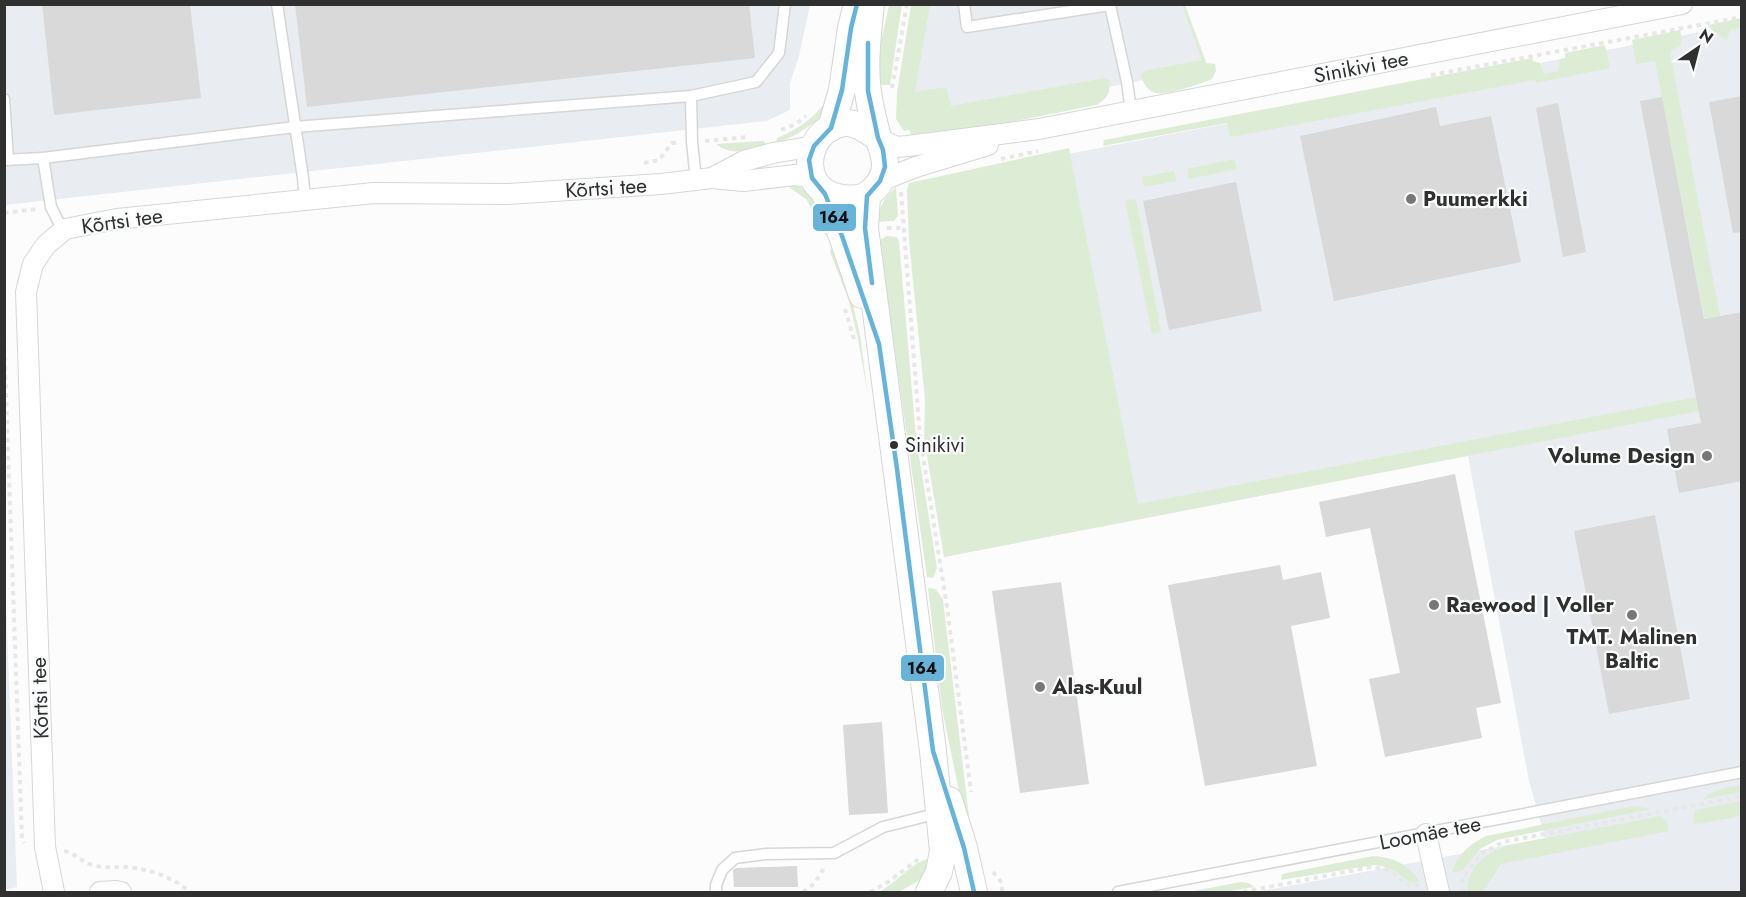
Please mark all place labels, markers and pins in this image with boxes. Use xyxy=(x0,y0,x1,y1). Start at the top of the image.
place label: Puumerkki xyxy=(1423,184,1528,214)
marker: Puumerkki xyxy=(1404,192,1418,206)
place label: Sinikivi xyxy=(905,431,965,460)
marker: Sinikivi xyxy=(888,439,900,451)
place label: Volume Design xyxy=(1547,441,1695,471)
marker: Volume Design xyxy=(1700,449,1714,463)
place label: Raewood | Voller xyxy=(1446,590,1615,620)
marker: Raewood | Voller xyxy=(1427,598,1441,612)
marker: TMT. Malinen Baltic xyxy=(1625,608,1639,622)
place label: TMT. Malinen Baltic xyxy=(1567,622,1697,676)
place label: Alas-Kuul xyxy=(1051,672,1143,702)
marker: Alas-Kuul xyxy=(1033,680,1047,694)

